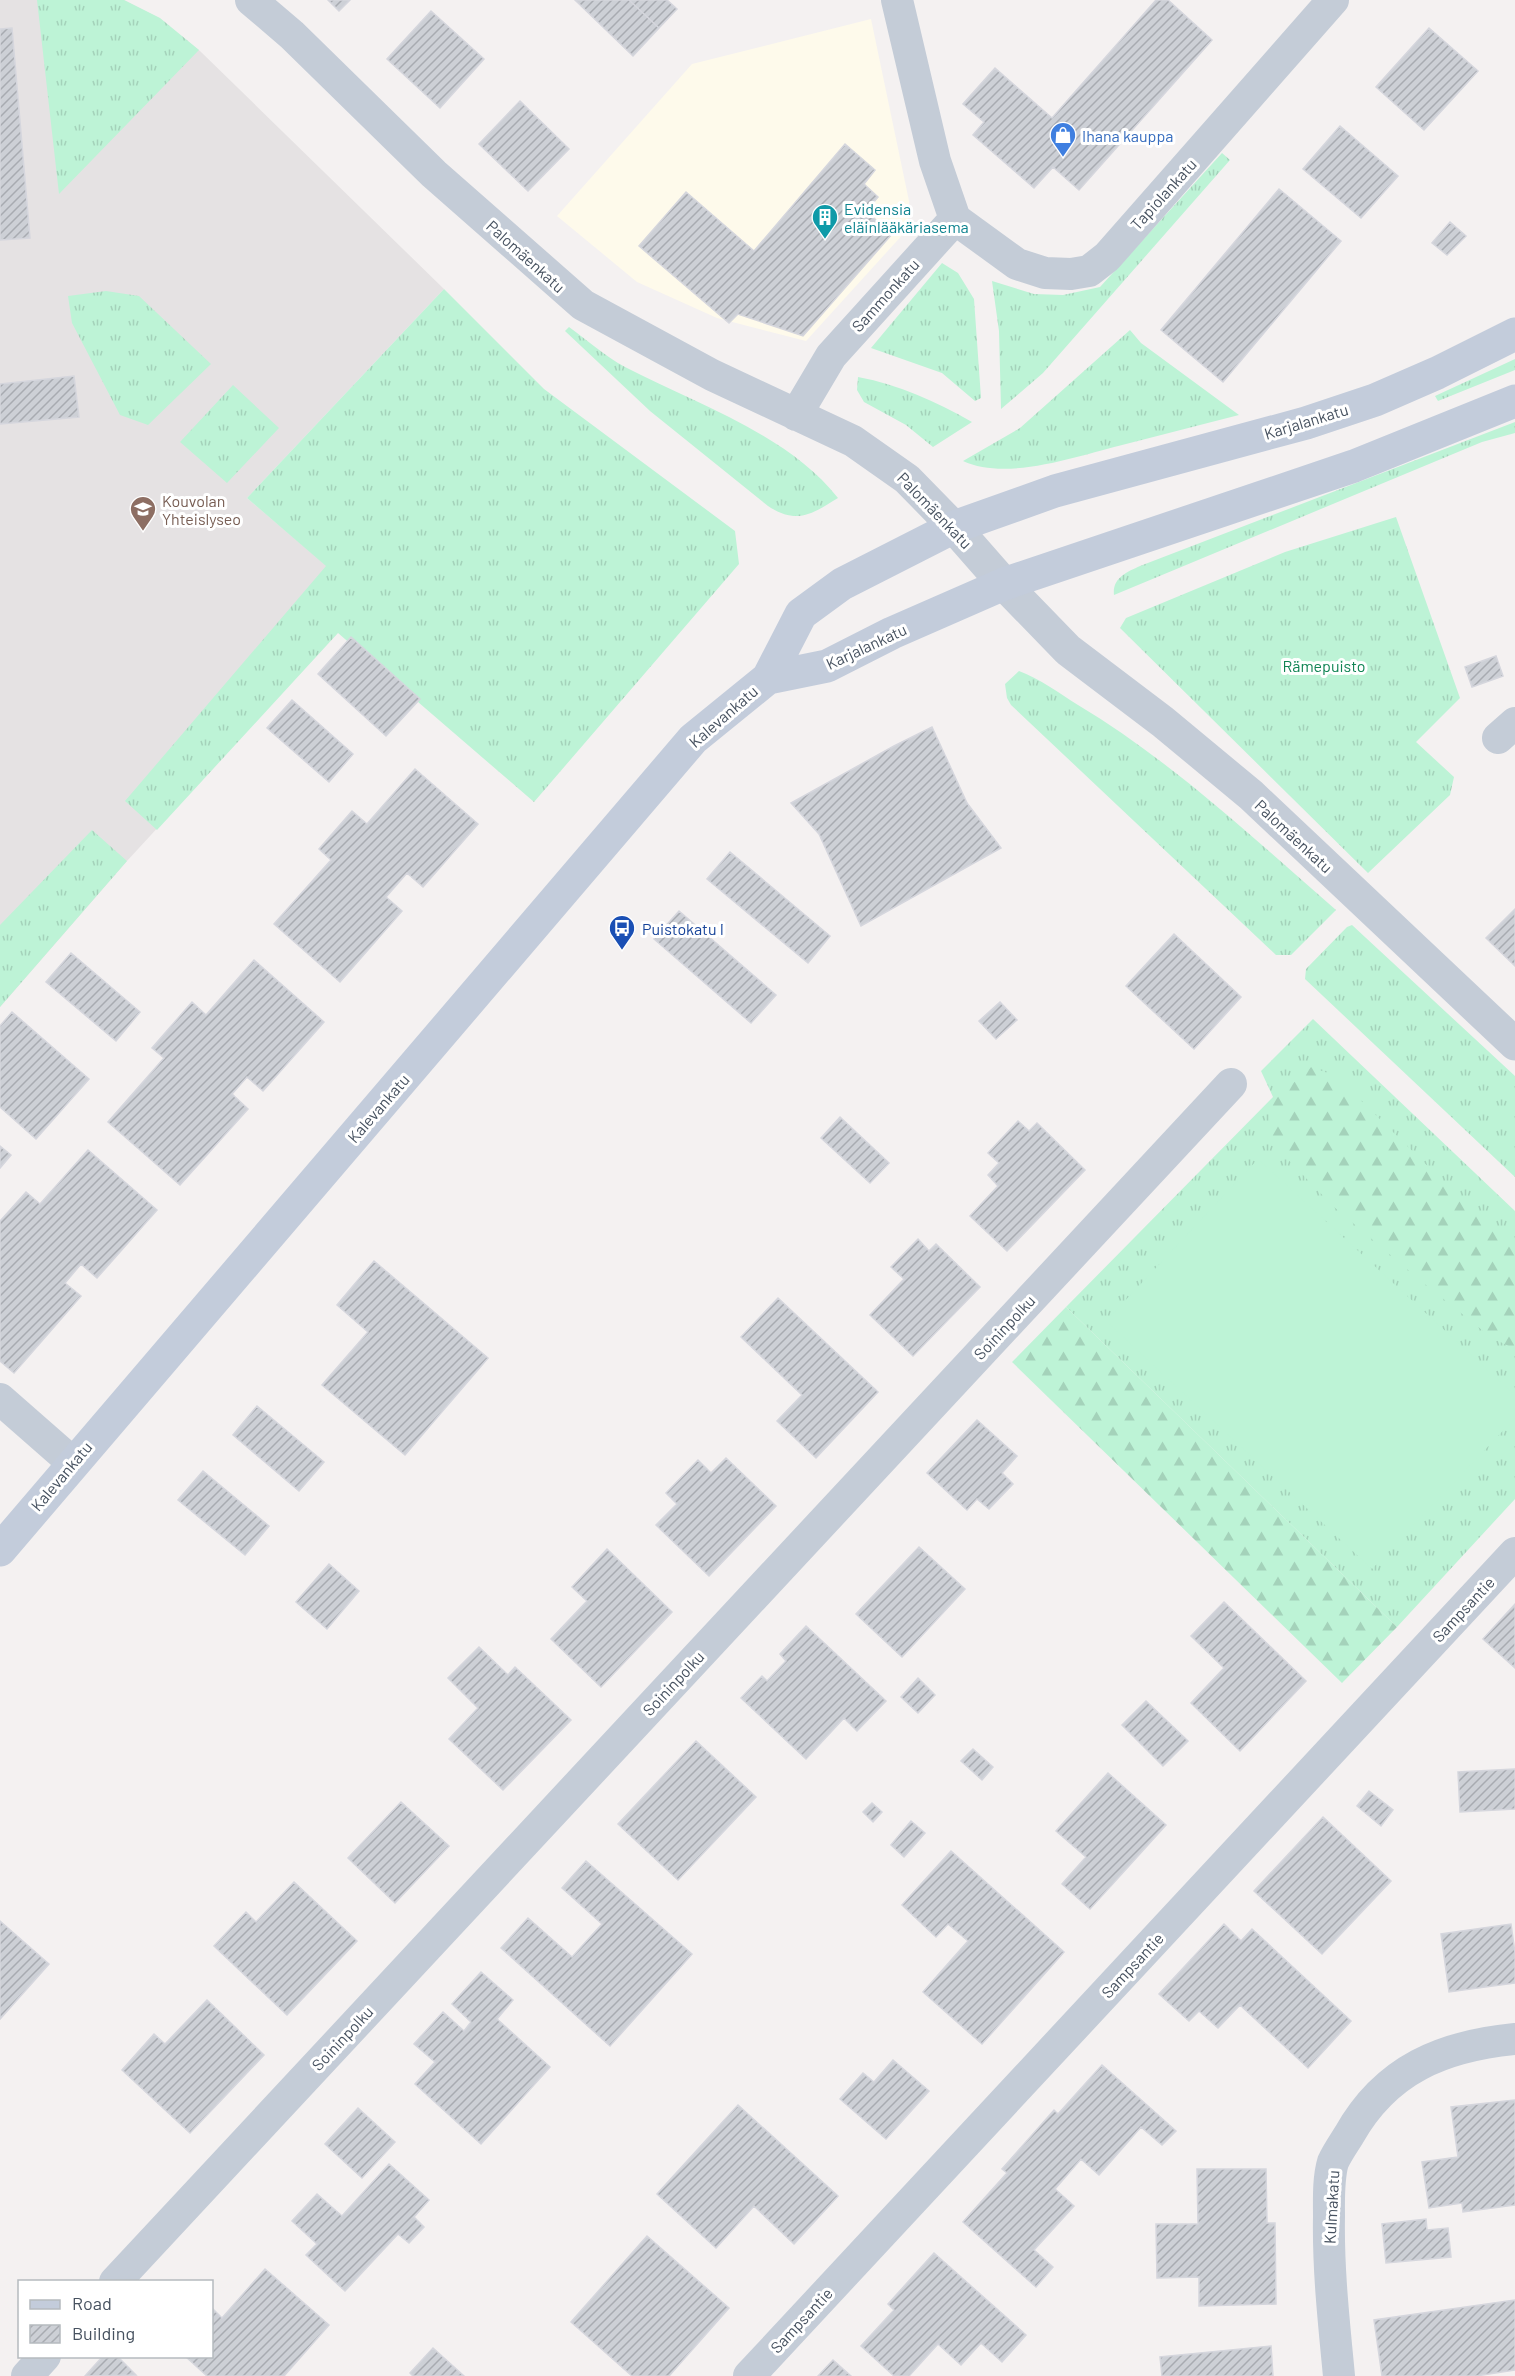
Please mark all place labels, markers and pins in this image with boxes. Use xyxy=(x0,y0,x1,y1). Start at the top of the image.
shop icon: Ihana kauppa xyxy=(1048,120,1078,158)
place label: Ihana kauppa xyxy=(1082,126,1173,145)
place label: Evidensia eläinlääkäriasema xyxy=(844,199,969,236)
building icon: Evidensia eläinlääkäriasema xyxy=(810,202,840,240)
place label: Kouvolan Yhteislyseo xyxy=(162,491,241,528)
school or university icon: Kouvolan Yhteislyseo xyxy=(128,494,158,532)
bus stop icon: Puistokatu I xyxy=(607,913,637,951)
place label: Puistokatu I xyxy=(642,919,724,938)

